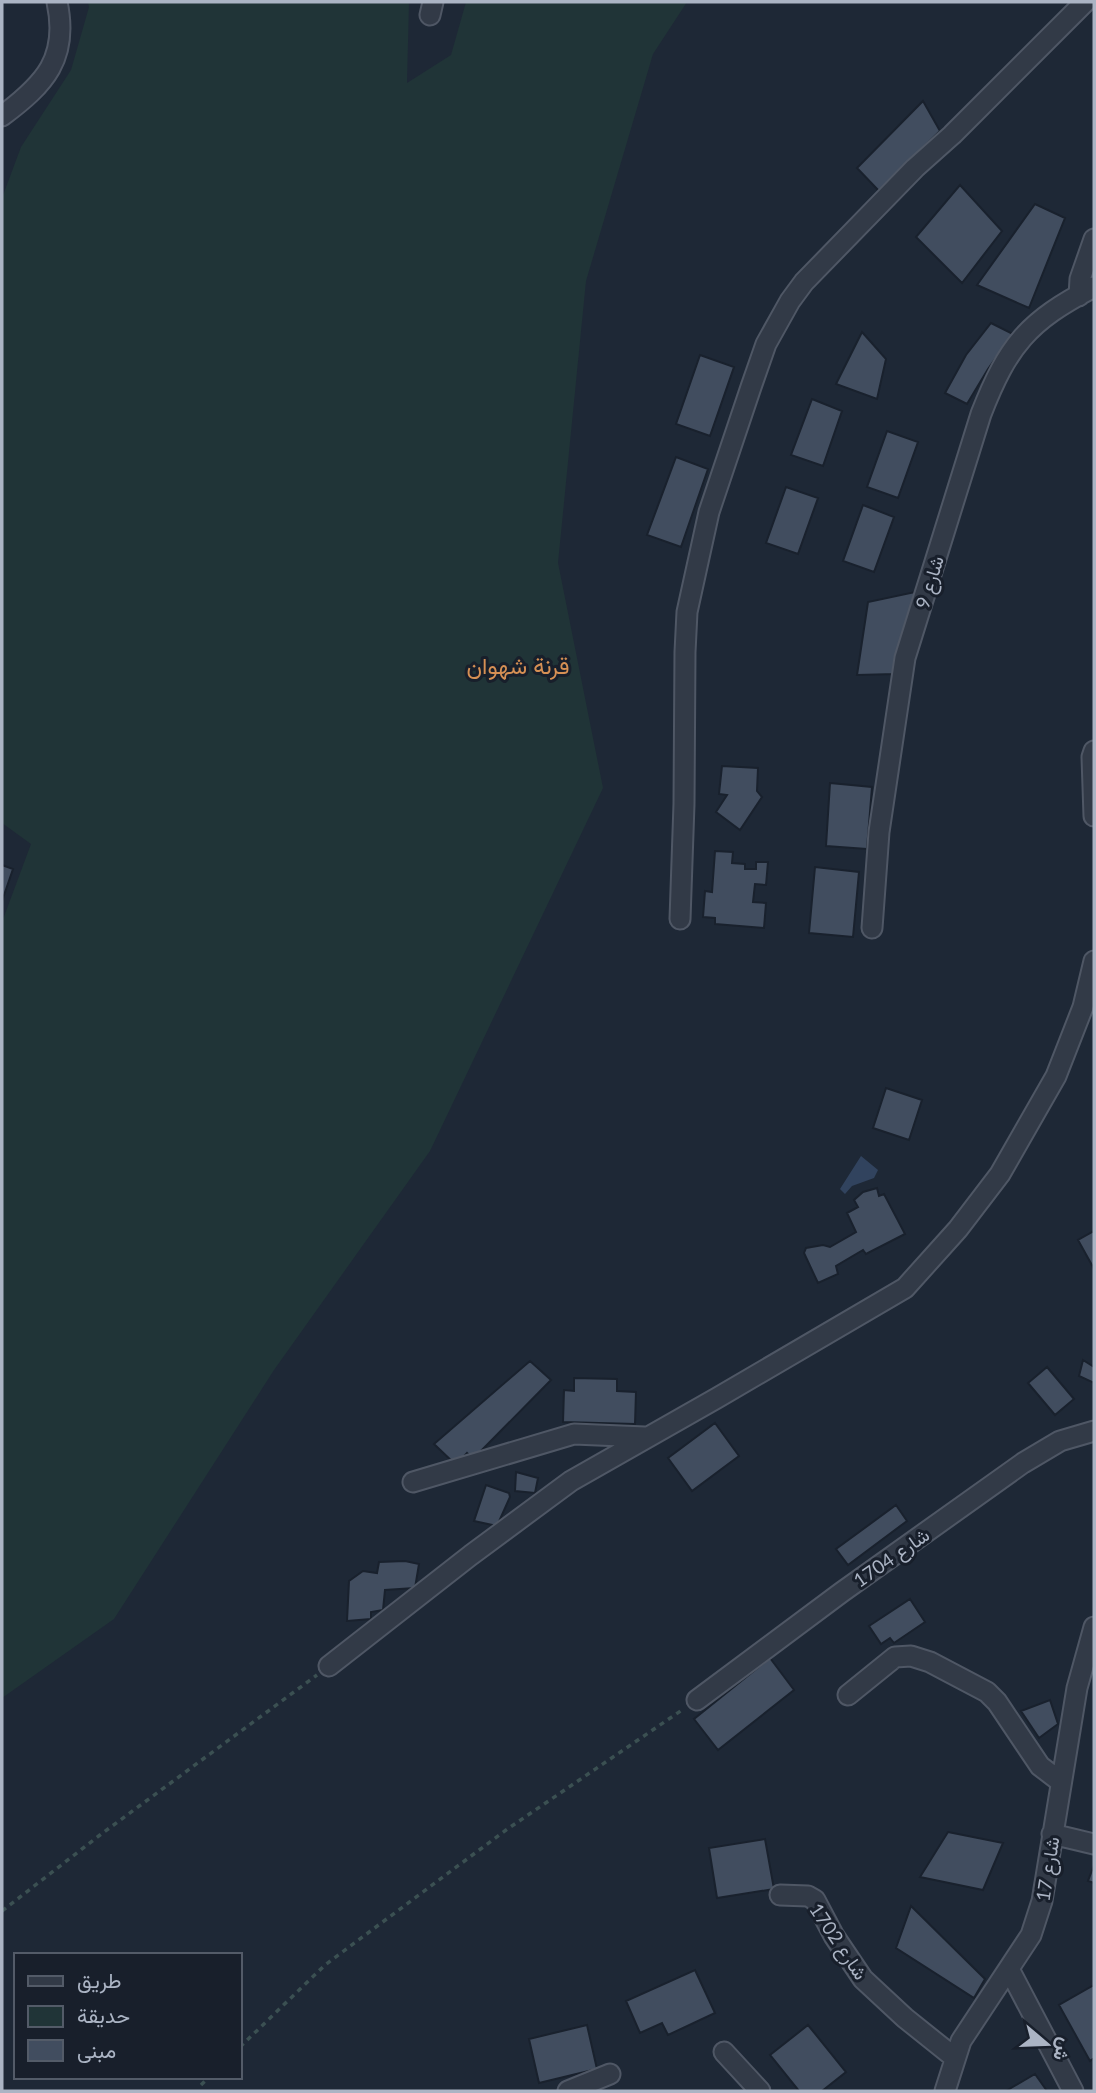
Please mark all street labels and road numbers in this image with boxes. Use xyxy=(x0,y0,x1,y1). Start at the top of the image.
street label: شارع 9 xyxy=(910,553,950,612)
street label: شارع 1704 xyxy=(849,1523,934,1593)
street label: شارع 17 xyxy=(1031,1835,1065,1903)
street label: شارع 1702 xyxy=(803,1898,873,1985)

